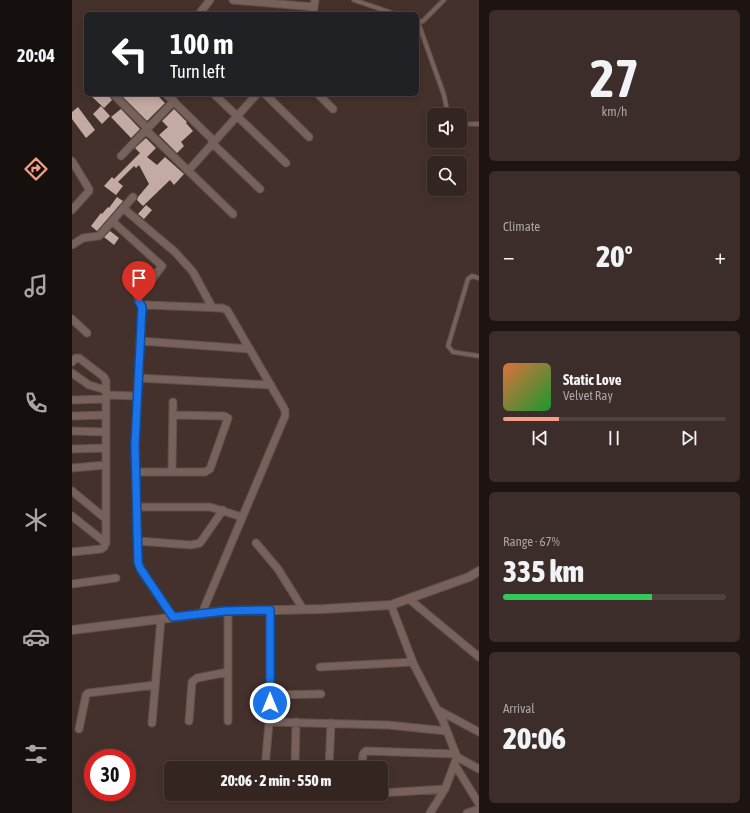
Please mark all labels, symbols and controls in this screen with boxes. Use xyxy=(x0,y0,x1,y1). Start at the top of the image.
icon: left xyxy=(104,28,156,80)
text: 100 m xyxy=(170,28,233,60)
text: 20:04 xyxy=(17,45,55,66)
text: 27 xyxy=(590,48,639,108)
text: Turn left xyxy=(170,61,225,82)
text: km/h xyxy=(602,104,627,119)
map controls xyxy=(427,108,467,196)
button: sound xyxy=(427,108,467,148)
icon: directions xyxy=(22,155,50,183)
button: search xyxy=(427,156,467,196)
text: Climate xyxy=(503,219,540,234)
text: 20° xyxy=(596,239,633,273)
text: − xyxy=(503,243,514,269)
text: + xyxy=(715,243,726,269)
pin xyxy=(122,261,156,302)
icon: arrive xyxy=(128,267,150,289)
icon: music xyxy=(22,272,50,300)
text: Static Love xyxy=(563,371,622,388)
text: Velvet Ray xyxy=(563,388,613,403)
icon: phone xyxy=(22,389,50,417)
icon: previous xyxy=(529,427,551,449)
icon: pause xyxy=(603,427,625,449)
icon: next xyxy=(678,427,700,449)
icon: climate xyxy=(22,506,50,534)
text: Range · 67% xyxy=(503,534,560,549)
text: 335 km xyxy=(503,554,584,588)
icon: car xyxy=(22,623,50,651)
position arrow xyxy=(249,682,291,724)
text: Arrival xyxy=(503,701,535,716)
text: 20:06 xyxy=(503,721,566,755)
icon: filters xyxy=(22,740,50,768)
speed limit sign: 30 xyxy=(84,749,136,801)
text: 20:06 · 2 min · 550 m xyxy=(221,772,331,789)

